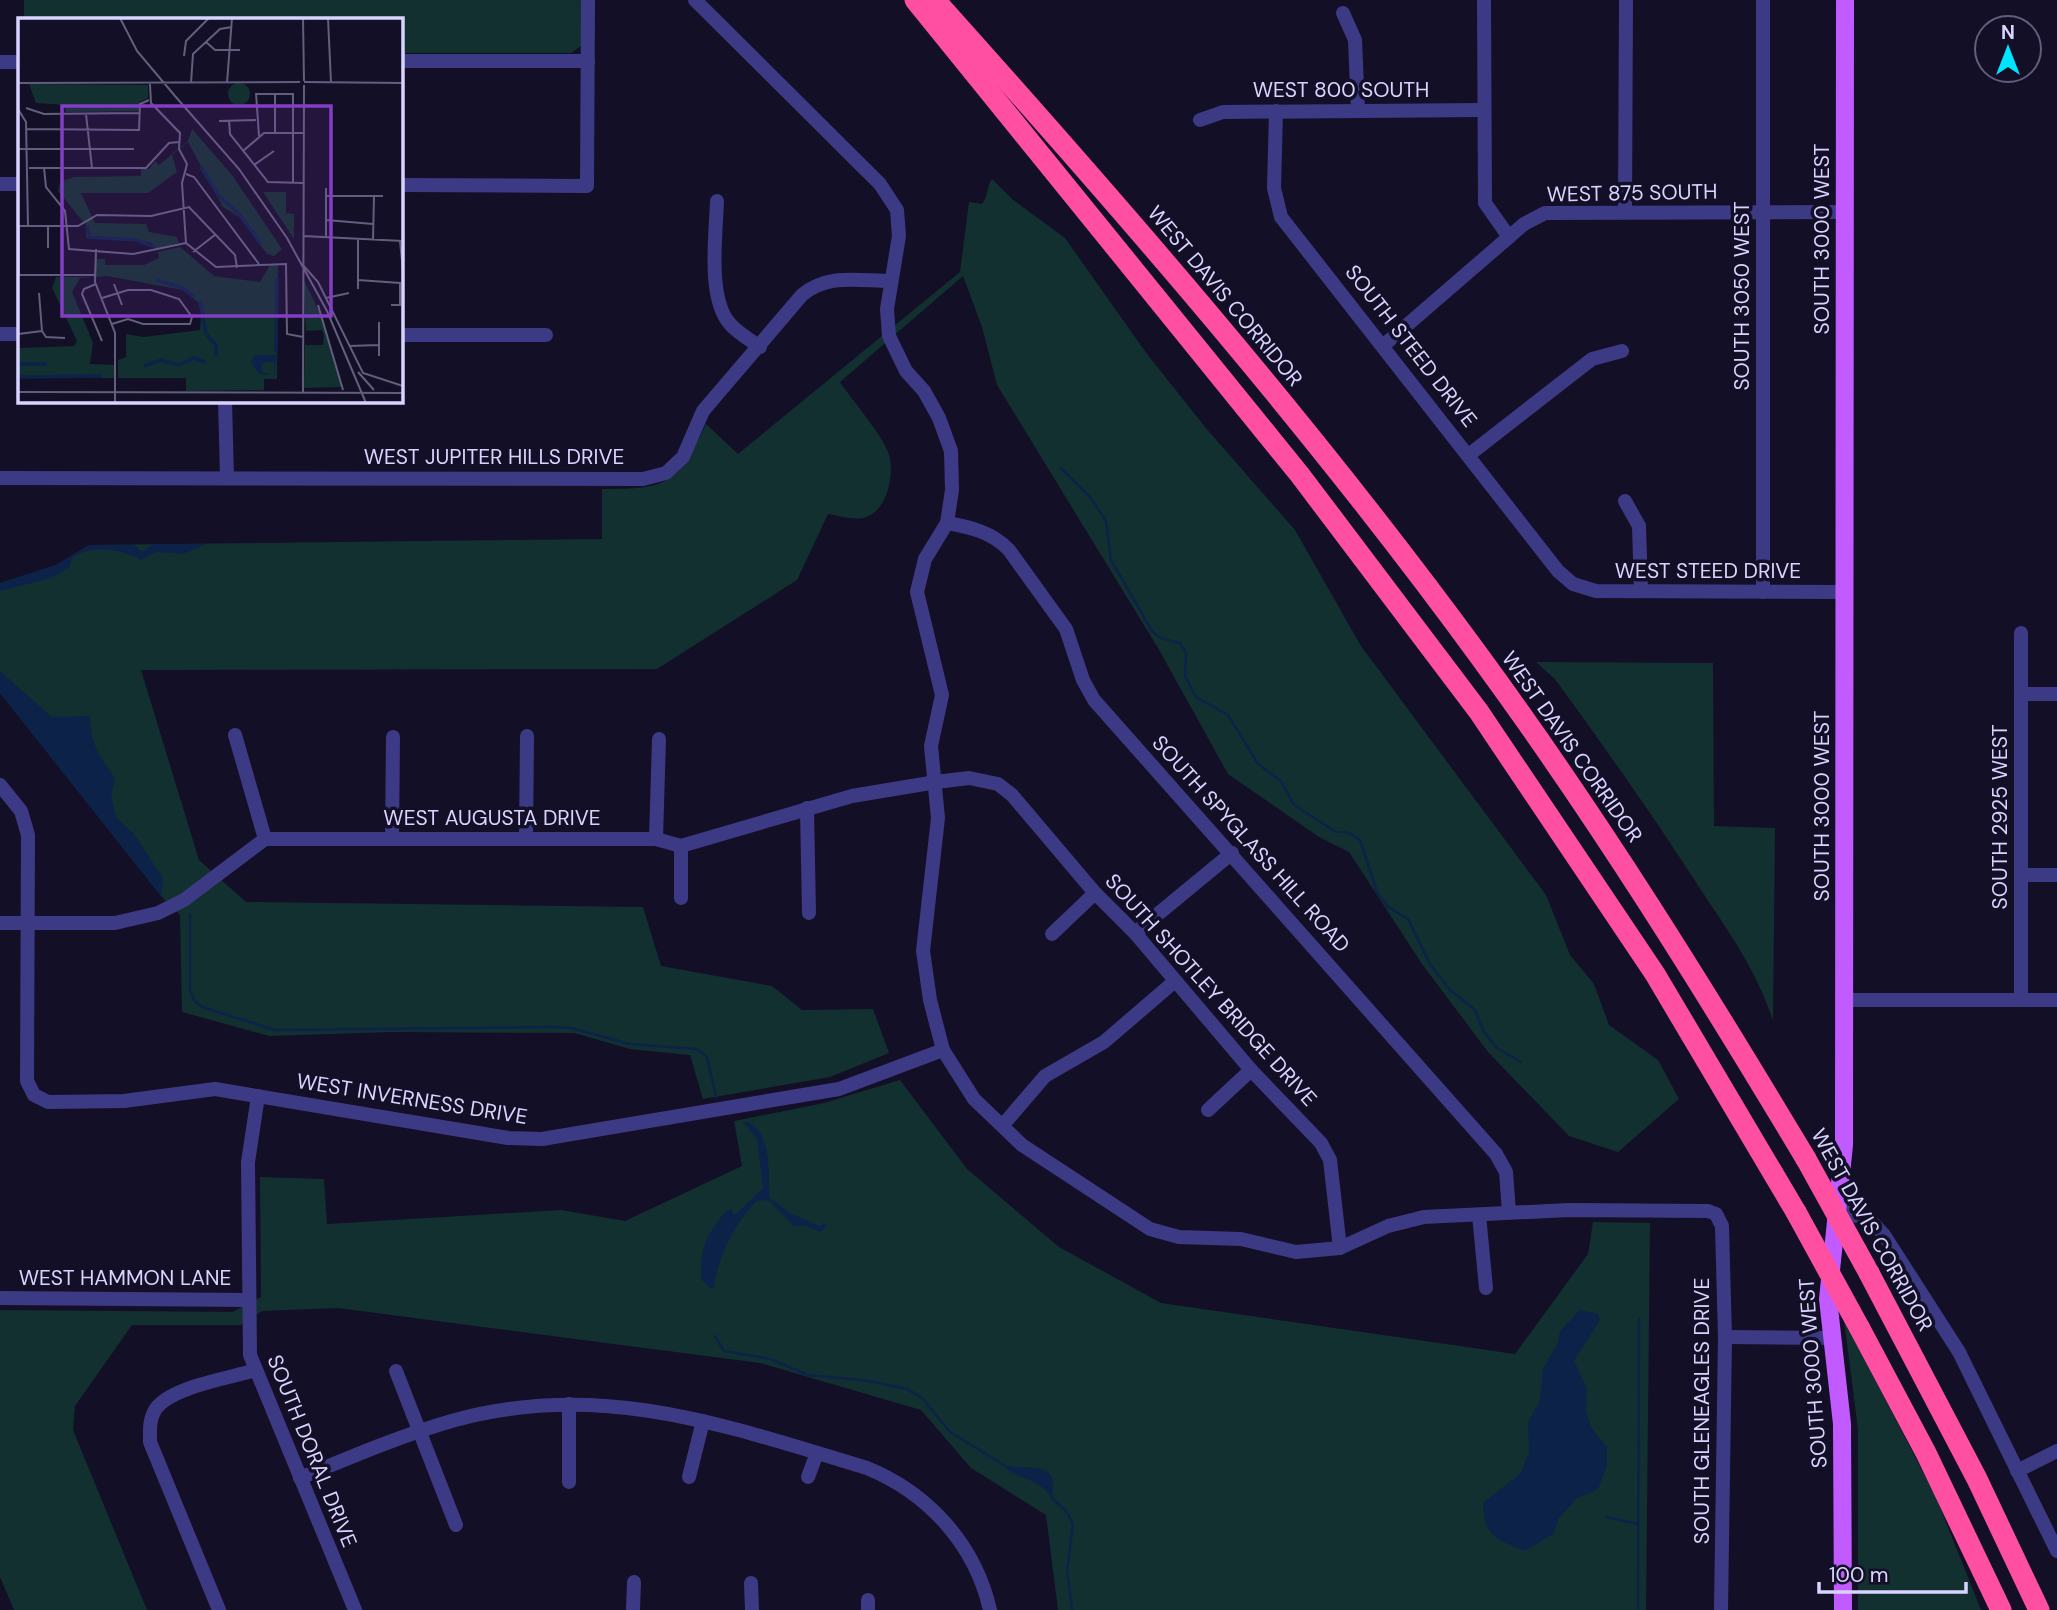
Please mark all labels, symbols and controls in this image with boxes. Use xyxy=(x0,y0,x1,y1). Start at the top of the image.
north arrow xyxy=(1973,14,2043,84)
inset map xyxy=(18,18,402,402)
text: N xyxy=(2001,20,2015,45)
street label: WEST 800 SOUTH xyxy=(1253,76,1429,104)
street label: SOUTH 3000 WEST xyxy=(1808,143,1836,334)
street label: WEST 875 SOUTH xyxy=(1546,178,1718,208)
street label: WEST DAVIS CORRIDOR xyxy=(1141,200,1309,392)
street label: SOUTH 3050 WEST xyxy=(1728,201,1756,391)
street label: SOUTH STEED DRIVE xyxy=(1339,259,1483,433)
street label: WEST JUPITER HILLS DRIVE xyxy=(364,443,624,471)
street label: WEST STEED DRIVE xyxy=(1615,557,1801,585)
street label: WEST DAVIS CORRIDOR xyxy=(1495,646,1649,848)
street label: SOUTH 3000 WEST xyxy=(1808,710,1836,901)
street label: SOUTH 2925 WEST xyxy=(1986,724,2014,909)
street label: SOUTH SPYGLASS HILL ROAD xyxy=(1146,729,1356,959)
street label: WEST AUGUSTA DRIVE xyxy=(383,804,601,832)
street label: SOUTH SHOTLEY BRIDGE DRIVE xyxy=(1099,868,1323,1112)
street label: WEST INVERNESS DRIVE xyxy=(295,1067,529,1131)
street label: WEST DAVIS CORRIDOR xyxy=(1805,1124,1939,1336)
street label: WEST HAMMON LANE xyxy=(19,1264,231,1292)
street label: SOUTH 3000 WEST xyxy=(1792,1277,1834,1469)
street label: SOUTH GLENEAGLES DRIVE xyxy=(1688,1278,1716,1544)
street label: SOUTH DORAL DRIVE xyxy=(261,1351,363,1551)
scale bar xyxy=(1819,1550,1966,1594)
text: 100 m xyxy=(1829,1561,1889,1589)

